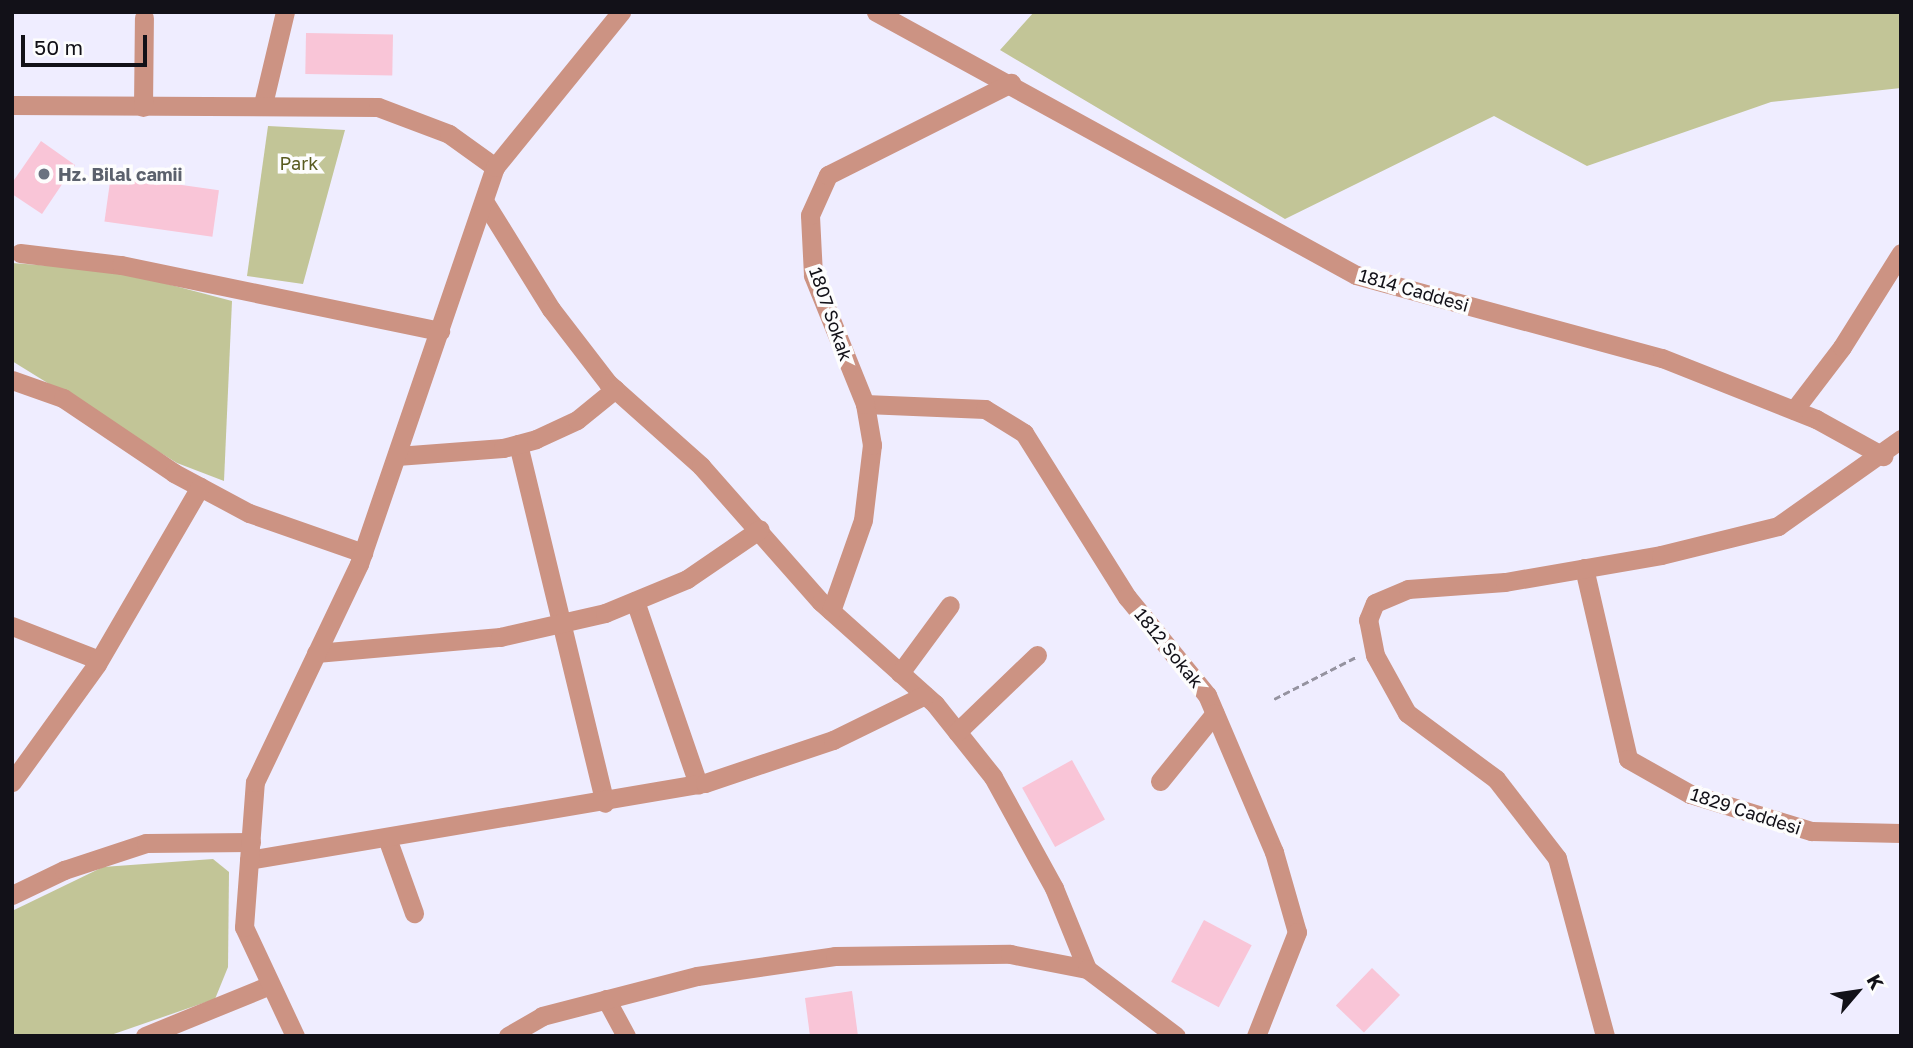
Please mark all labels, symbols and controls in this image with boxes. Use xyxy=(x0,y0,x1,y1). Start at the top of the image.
scale bar xyxy=(24,21,150,65)
text: 50 m xyxy=(34,34,83,60)
park label: Park xyxy=(280,152,318,174)
place label: Hz. Bilal camii xyxy=(58,163,182,185)
marker: Hz. Bilal camii xyxy=(36,166,52,182)
street label: 1807 Sokak xyxy=(805,264,857,364)
street label: 1814 Caddesi xyxy=(1357,264,1471,316)
street label: 1812 Sokak xyxy=(1130,604,1208,692)
street label: 1829 Caddesi xyxy=(1688,783,1804,839)
north arrow xyxy=(1822,957,1892,1027)
text: K xyxy=(1862,970,1889,993)

